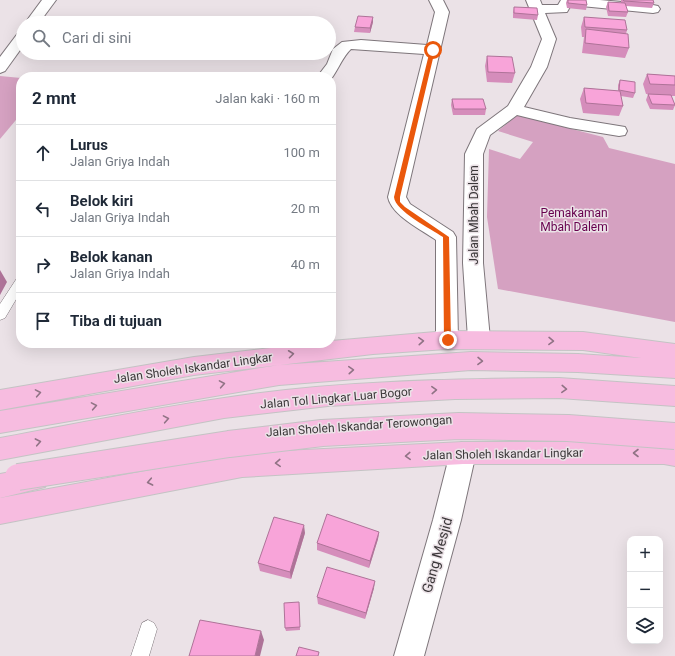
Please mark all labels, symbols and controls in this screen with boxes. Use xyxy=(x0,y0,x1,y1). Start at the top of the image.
search box xyxy=(16,16,336,60)
icon: search xyxy=(30,27,52,49)
text: Cari di sini xyxy=(62,29,132,47)
route start xyxy=(424,41,442,59)
text: 2 mnt xyxy=(32,88,76,108)
text: Jalan kaki · 160 m xyxy=(215,91,320,106)
text: Lurus xyxy=(70,136,108,154)
icon: ahead xyxy=(32,142,54,164)
text: 100 m xyxy=(283,145,320,160)
text: Jalan Griya Indah xyxy=(70,154,170,169)
street label: Jalan Mbah Dalem xyxy=(467,165,481,265)
text: Belok kiri xyxy=(70,192,133,210)
icon: left xyxy=(32,198,54,220)
text: 20 m xyxy=(291,201,320,216)
park label: Pemakaman Mbah Dalem xyxy=(540,206,608,234)
text: Jalan Griya Indah xyxy=(70,210,170,225)
text: Belok kanan xyxy=(70,248,153,266)
icon: right xyxy=(32,254,54,276)
text: 40 m xyxy=(291,257,320,272)
text: Jalan Griya Indah xyxy=(70,266,170,281)
icon: arrive xyxy=(32,310,54,332)
text: Tiba di tujuan xyxy=(70,312,162,330)
route end xyxy=(439,331,457,349)
one-way arrow xyxy=(548,336,554,345)
one-way arrow xyxy=(418,337,424,346)
street label: Jalan Sholeh Iskandar Lingkar xyxy=(113,350,273,386)
one-way arrow xyxy=(288,350,294,359)
one-way arrow xyxy=(477,357,483,366)
one-way arrow xyxy=(348,365,354,374)
one-way arrow xyxy=(219,381,225,389)
street label: Jalan Tol Lingkar Luar Bogor xyxy=(260,384,412,412)
one-way arrow xyxy=(561,384,567,393)
one-way arrow xyxy=(431,385,437,394)
one-way arrow xyxy=(35,389,42,398)
one-way arrow xyxy=(91,403,97,411)
street label: Jalan Sholeh Iskandar Terowongan xyxy=(265,413,453,439)
one-way arrow xyxy=(163,415,169,423)
one-way arrow xyxy=(35,438,41,447)
street label: Jalan Sholeh Iskandar Lingkar xyxy=(423,446,583,462)
one-way arrow xyxy=(633,449,639,457)
one-way arrow xyxy=(405,452,411,460)
one-way arrow xyxy=(275,459,281,467)
one-way arrow xyxy=(147,478,153,486)
street label: Gang Mesjid xyxy=(419,515,455,595)
map controls xyxy=(627,536,663,644)
button: + xyxy=(627,536,663,572)
button: − xyxy=(627,572,663,608)
button: layers xyxy=(627,608,663,644)

